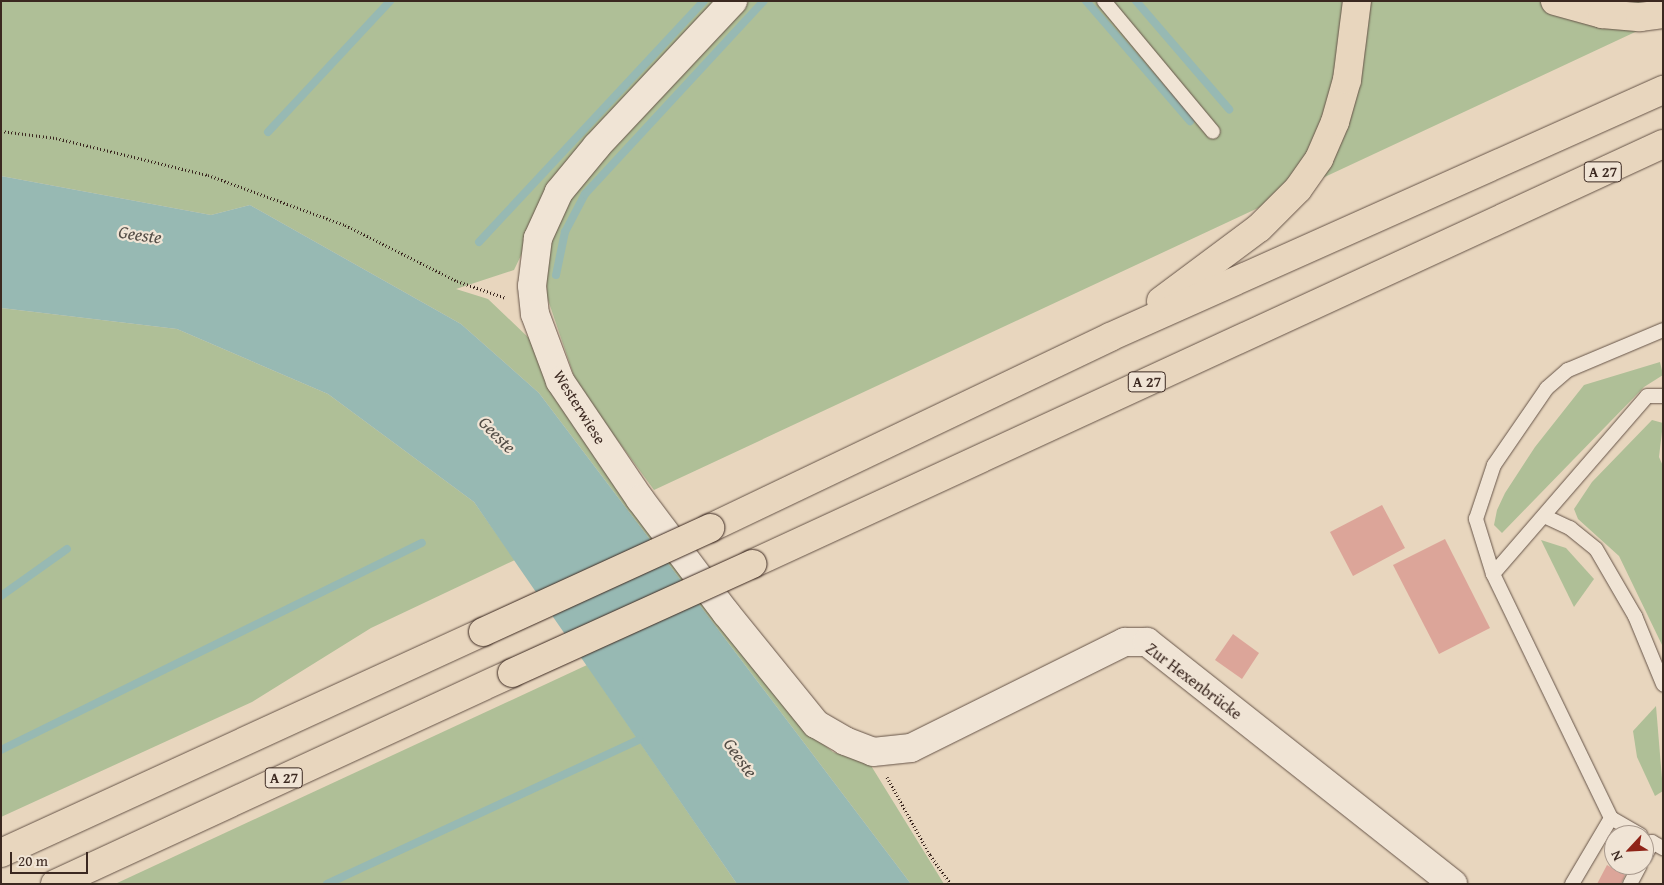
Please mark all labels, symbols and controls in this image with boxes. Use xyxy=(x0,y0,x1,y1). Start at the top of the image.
road number: A 27 xyxy=(1583,160,1623,184)
water label: Geeste xyxy=(117,221,163,249)
street label: Westerwiese xyxy=(550,366,610,448)
road number: A 27 xyxy=(1127,370,1167,394)
water label: Geeste xyxy=(474,412,520,458)
street label: Zur Hexenbrücke xyxy=(1142,639,1246,723)
water label: Geeste xyxy=(718,734,762,782)
road number: A 27 xyxy=(264,766,304,790)
north arrow xyxy=(1604,825,1654,875)
scale bar xyxy=(12,842,90,874)
text: N xyxy=(1605,847,1627,864)
text: 20 m xyxy=(18,850,48,871)

